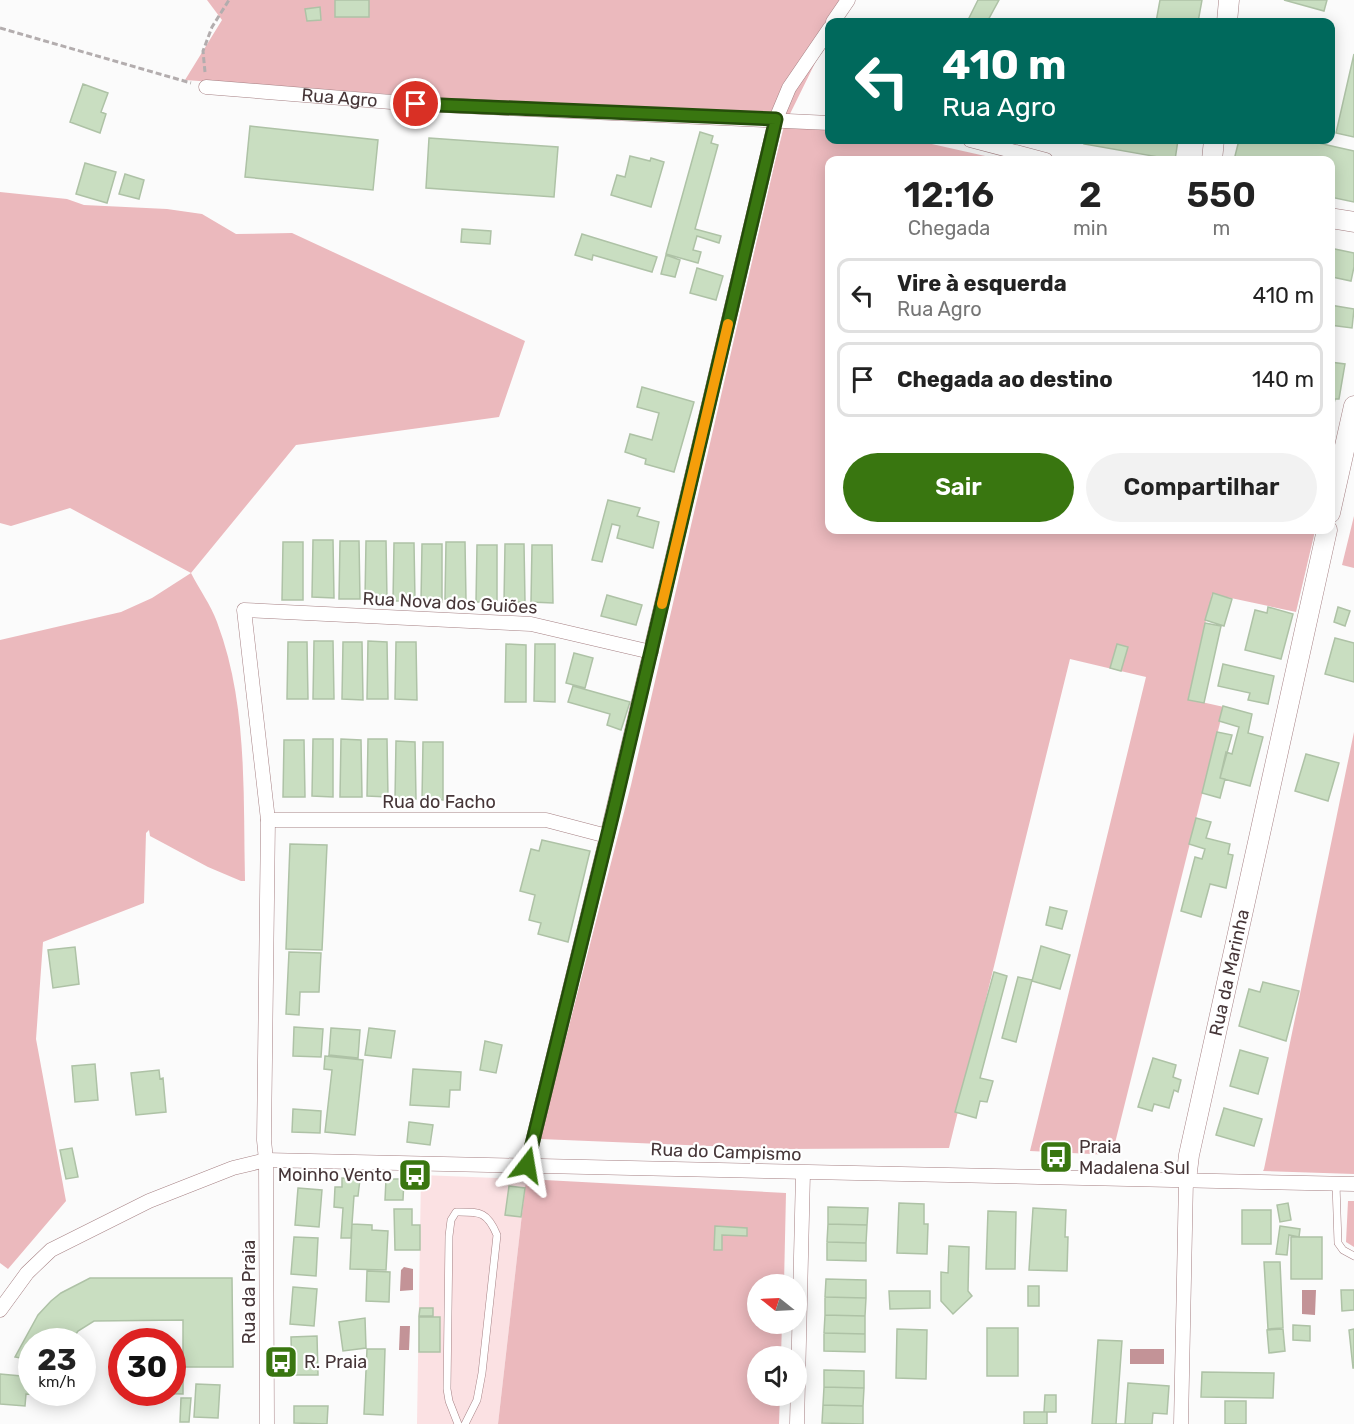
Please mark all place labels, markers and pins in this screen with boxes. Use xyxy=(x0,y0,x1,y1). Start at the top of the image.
pin xyxy=(390,78,441,129)
place label: Praia Madalena Sul xyxy=(1079,1136,1190,1179)
bus stop icon: Praia Madalena Sul xyxy=(1038,1139,1074,1175)
bus stop icon: Moinho Vento xyxy=(397,1157,433,1193)
place label: Moinho Vento xyxy=(278,1164,392,1186)
bus stop icon: R. Praia xyxy=(263,1344,299,1380)
place label: R. Praia xyxy=(304,1351,367,1373)

